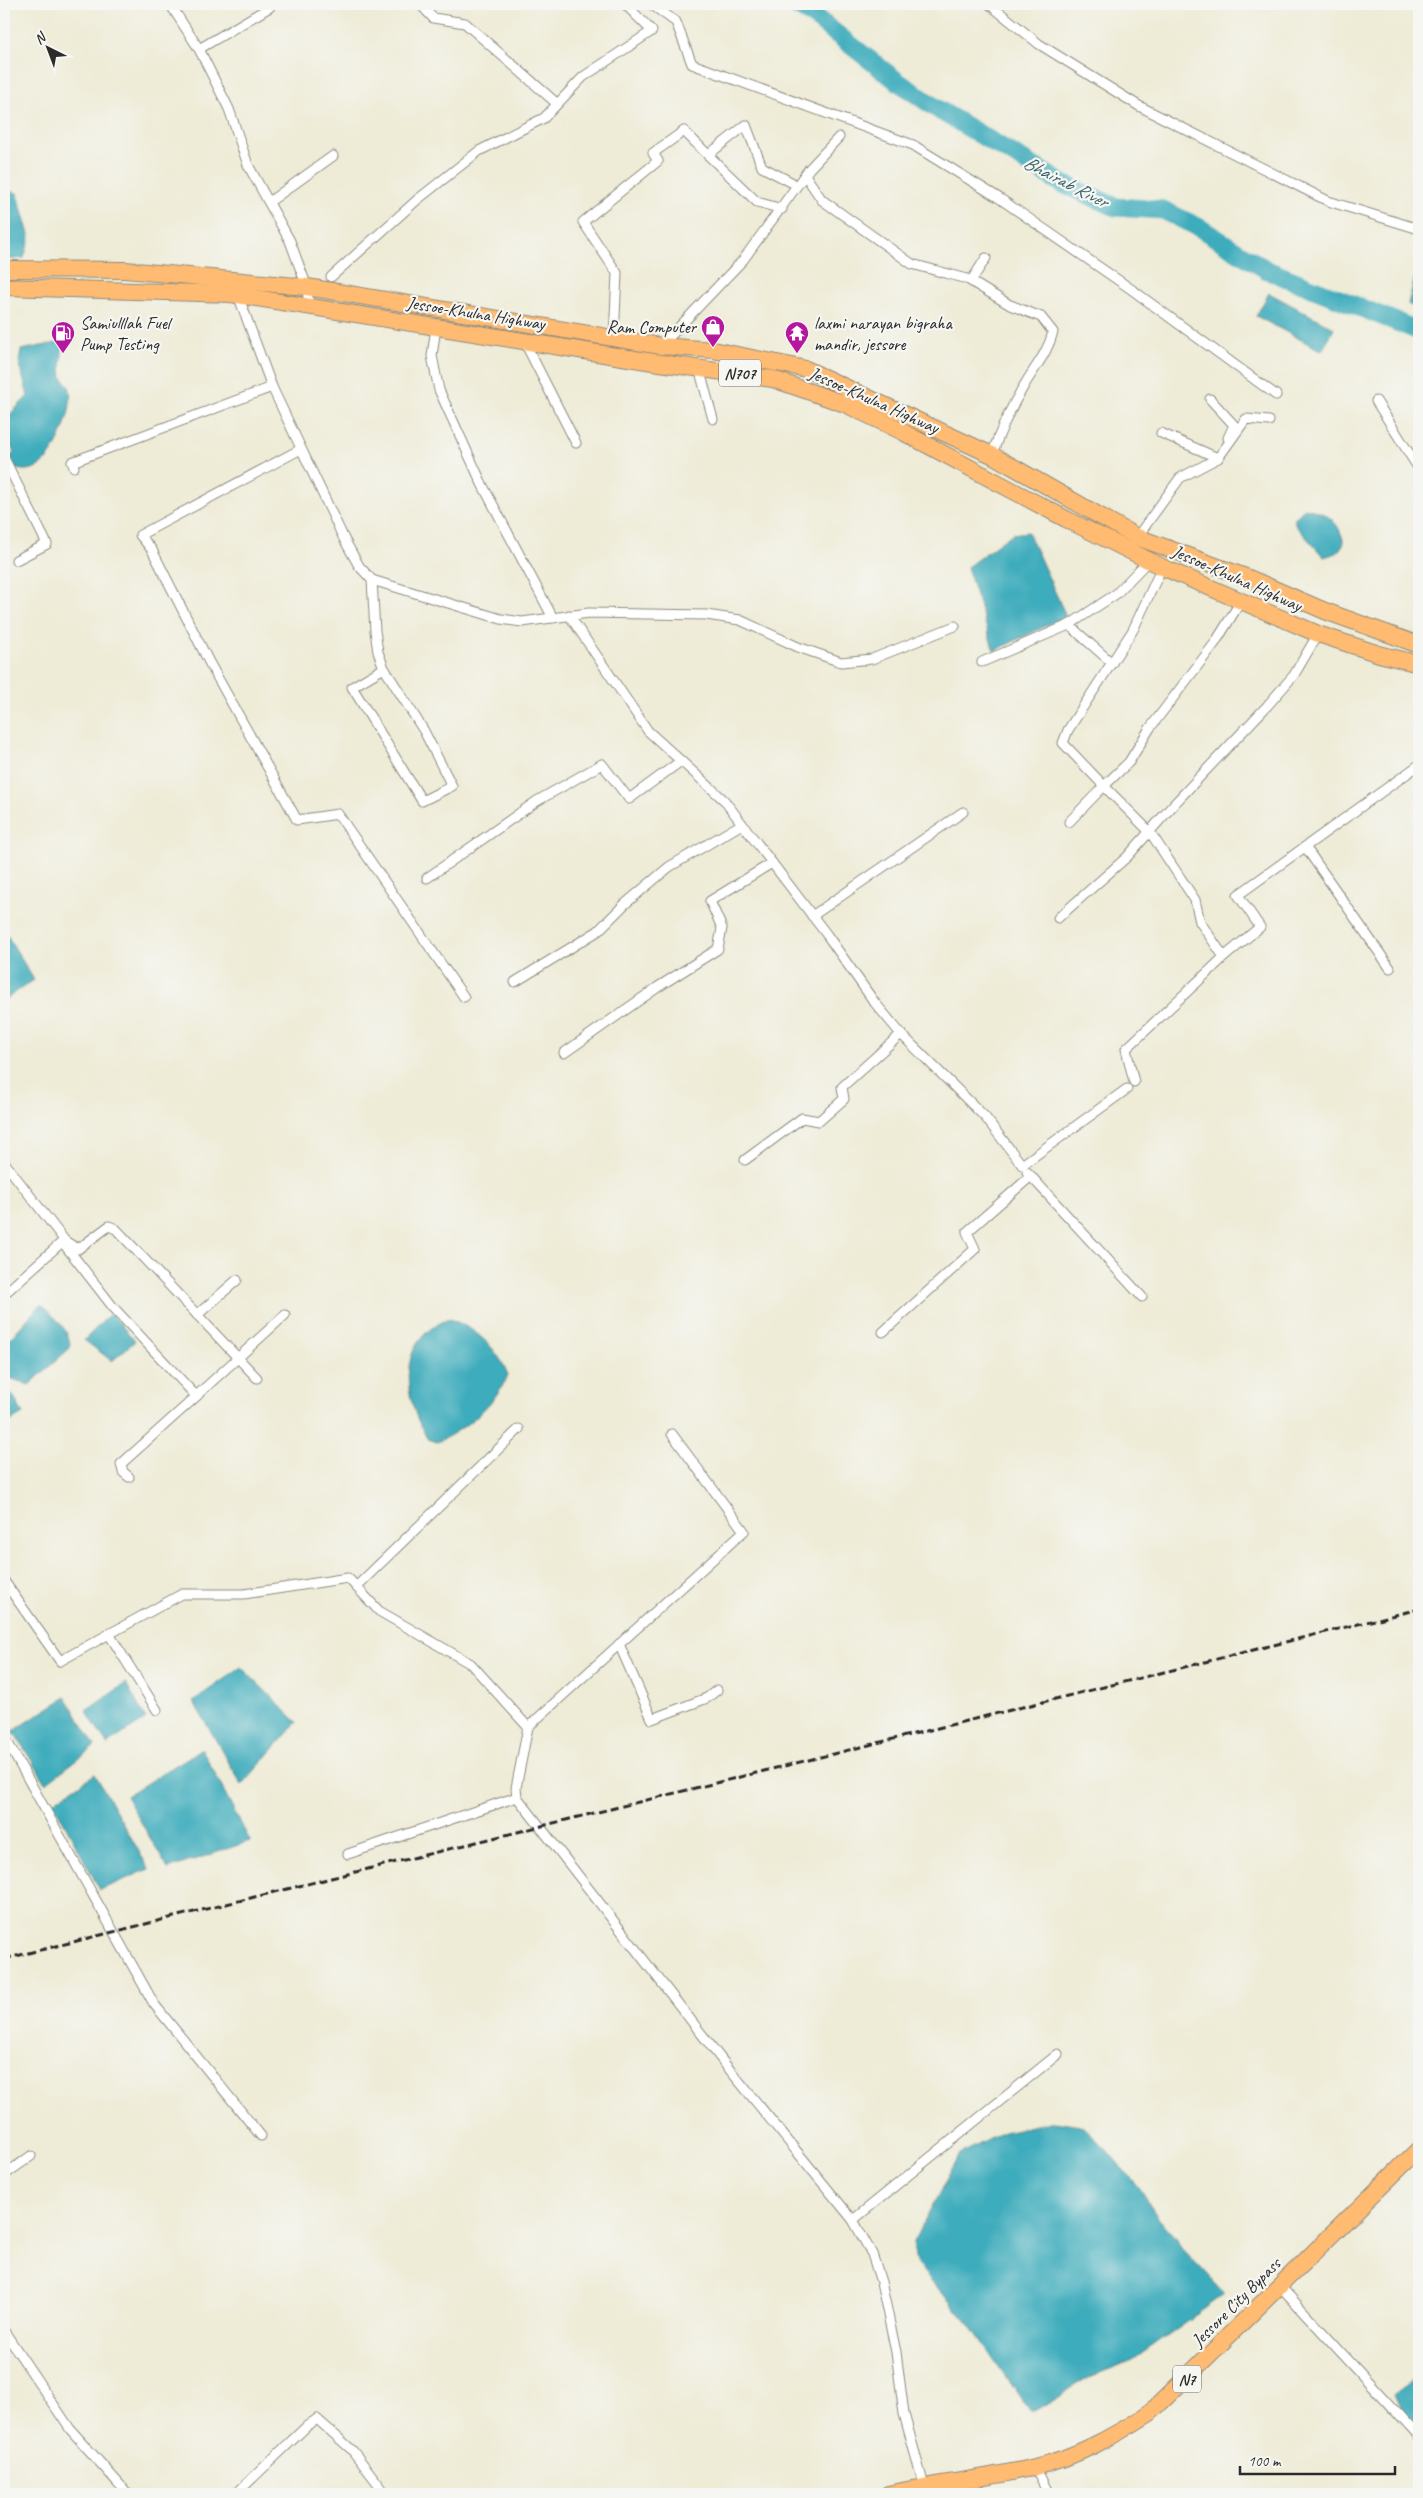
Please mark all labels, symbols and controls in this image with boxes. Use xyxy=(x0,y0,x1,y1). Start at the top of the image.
north arrow xyxy=(22,22,72,72)
text: N xyxy=(31,28,50,48)
water label: Bhairab River xyxy=(1019,150,1114,215)
street label: Jessoe-Khulna Highway xyxy=(404,291,548,335)
place label: Samiulllah Fuel Pump Testing xyxy=(80,312,173,355)
place label: laxmi narayan bigraha mandir, jessore xyxy=(814,312,954,355)
shop icon: Ram Computer xyxy=(700,314,726,348)
place label: Ram Computer xyxy=(606,316,698,338)
fuel station icon: Samiulllah Fuel Pump Testing xyxy=(50,320,76,354)
temple icon: laxmi narayan bigraha mandir, jessore xyxy=(784,320,810,354)
road number: N707 xyxy=(719,359,761,386)
street label: Jessoe-Khulna Highway xyxy=(805,361,944,439)
street label: Jessoe-Khulna Highway xyxy=(1168,539,1307,617)
street label: Jessore City Bypass xyxy=(1186,2252,1286,2352)
road number: N7 xyxy=(1173,2366,1201,2392)
scale bar xyxy=(1240,2443,1396,2475)
text: 100 m xyxy=(1248,2452,1282,2471)

